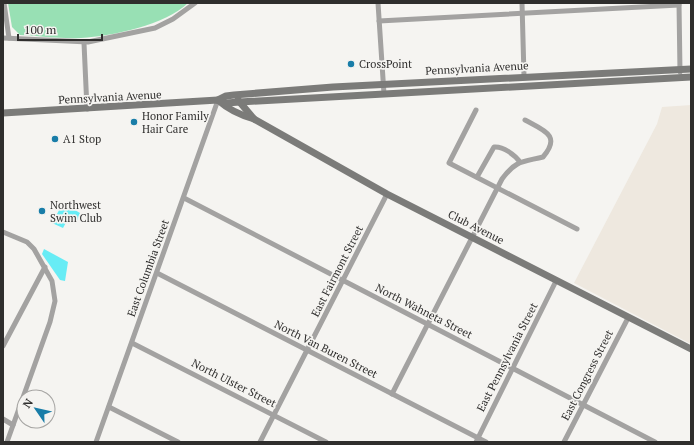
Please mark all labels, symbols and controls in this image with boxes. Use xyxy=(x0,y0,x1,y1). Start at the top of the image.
scale bar xyxy=(18,16,102,42)
text: 100 m xyxy=(24,22,57,37)
place label: CrossPoint xyxy=(359,57,412,71)
street label: Pennsylvania Avenue xyxy=(425,58,529,78)
marker: CrossPoint xyxy=(346,59,356,69)
street label: Pennsylvania Avenue xyxy=(58,87,162,107)
place label: Honor Family Hair Care xyxy=(142,109,209,136)
marker: Honor Family Hair Care xyxy=(129,117,139,127)
place label: A1 Stop xyxy=(63,132,101,146)
marker: A1 Stop xyxy=(50,134,60,144)
place label: Northwest Swim Club xyxy=(50,198,102,225)
marker: Northwest Swim Club xyxy=(37,206,47,216)
street label: Club Avenue xyxy=(446,207,507,247)
street label: East Columbia Street xyxy=(124,217,172,319)
street label: East Fairmont Street xyxy=(308,223,366,319)
street label: North Wahneta Street xyxy=(373,281,475,341)
street label: East Pennsylvania Street xyxy=(473,300,541,414)
street label: North Van Buren Street xyxy=(272,317,380,381)
street label: East Congress Street xyxy=(558,327,616,423)
street label: North Ulster Street xyxy=(189,356,279,410)
north arrow xyxy=(16,389,56,429)
text: N xyxy=(20,395,36,411)

